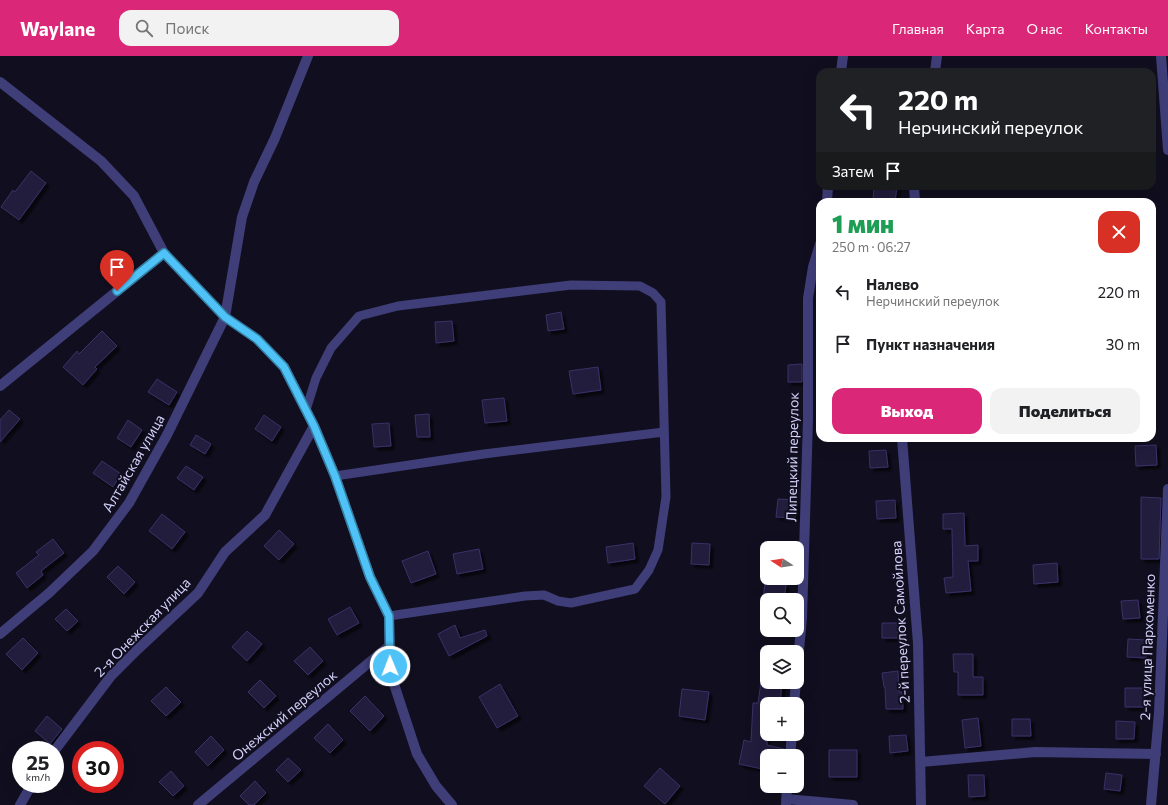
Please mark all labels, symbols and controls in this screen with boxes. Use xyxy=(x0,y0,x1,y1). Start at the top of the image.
search box xyxy=(119,10,399,46)
text: Waylane xyxy=(20,17,95,40)
icon: search xyxy=(133,17,155,39)
text: Поиск xyxy=(165,19,209,37)
text: Главная xyxy=(892,20,944,37)
text: Карта xyxy=(966,20,1004,37)
text: О нас xyxy=(1026,20,1063,37)
text: Контакты xyxy=(1085,20,1148,37)
text: 220 m xyxy=(898,82,978,116)
icon: left xyxy=(832,84,884,136)
text: Нерчинский переулок xyxy=(898,116,1083,138)
icon: arrive xyxy=(882,160,904,182)
text: Затем xyxy=(832,162,874,180)
text: 1 мин xyxy=(832,209,894,238)
button: close xyxy=(1098,211,1140,253)
text: 250 m · 06:27 xyxy=(832,239,911,255)
pin xyxy=(100,250,134,291)
icon: arrive xyxy=(106,256,128,278)
text: Налево xyxy=(866,275,919,293)
icon: left xyxy=(832,281,854,303)
text: 220 m xyxy=(1098,283,1140,301)
text: Нерчинский переулок xyxy=(866,293,1000,309)
icon: arrive xyxy=(832,333,854,355)
text: Пункт назначения xyxy=(866,335,995,353)
text: 30 m xyxy=(1106,335,1140,353)
button: Выход xyxy=(832,388,982,434)
button: Поделиться xyxy=(990,388,1140,434)
street label: Липецкий переулок xyxy=(782,391,802,522)
street label: Алтайская улица xyxy=(98,411,168,515)
street label: 2-й переулок Самойлова xyxy=(887,540,913,704)
north arrow xyxy=(760,541,804,585)
map controls xyxy=(760,541,804,793)
street label: 2-я улица Пархоменко xyxy=(1136,573,1158,721)
street label: 2-я Онежская улица xyxy=(90,574,194,680)
button: search xyxy=(760,593,804,637)
position arrow xyxy=(369,645,411,687)
button: layers xyxy=(760,645,804,689)
street label: Онежский переулок xyxy=(228,666,340,764)
button: + xyxy=(760,697,804,741)
speed limit sign: 30 xyxy=(72,741,124,793)
button: − xyxy=(760,749,804,793)
text: 25 xyxy=(26,750,50,774)
text: km/h xyxy=(26,771,50,783)

